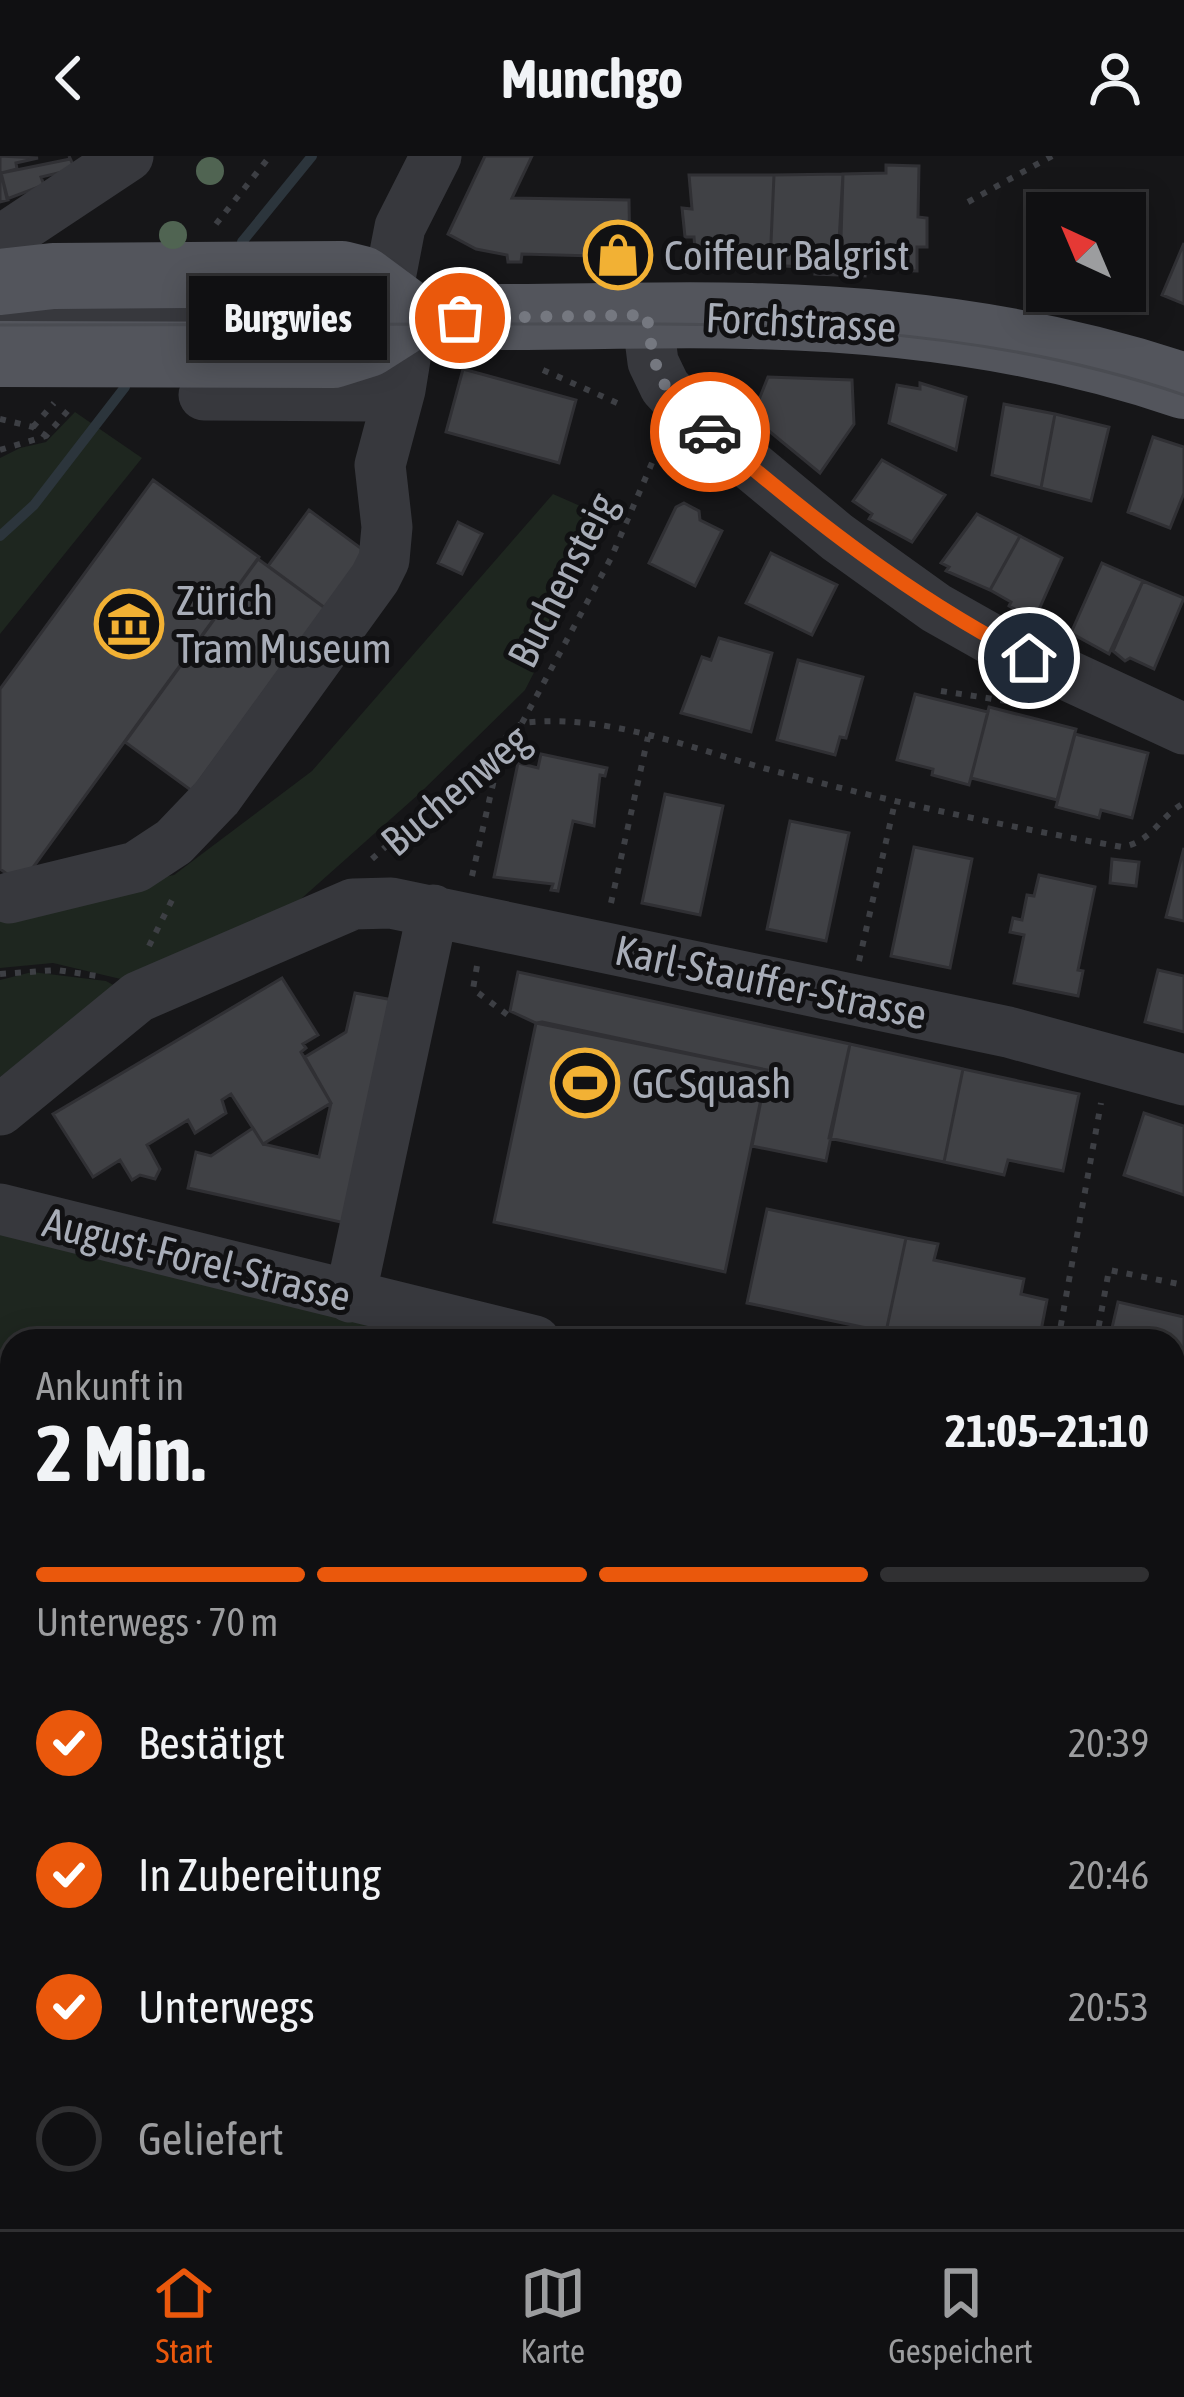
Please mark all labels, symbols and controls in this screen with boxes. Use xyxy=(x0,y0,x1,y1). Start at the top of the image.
icon: back xyxy=(36,45,102,111)
icon: person xyxy=(1082,45,1148,111)
text: Munchgo xyxy=(501,48,683,109)
north arrow xyxy=(1026,192,1146,312)
map controls xyxy=(1026,192,1146,312)
shop icon: Coiffeur Balgrist xyxy=(583,220,653,290)
place label: Coiffeur Balgrist xyxy=(664,231,910,279)
pin xyxy=(409,267,511,369)
callout: Burgwies xyxy=(190,276,388,360)
icon: bag xyxy=(427,285,493,351)
street label: Forchstrasse xyxy=(704,293,898,351)
text: Burgwies xyxy=(224,296,352,340)
courier xyxy=(650,372,770,492)
icon: car xyxy=(677,399,743,465)
street label: Buchensteig xyxy=(498,485,626,675)
place label: Zürich Tram Museum xyxy=(176,576,392,672)
museum icon: Zürich Tram Museum xyxy=(94,589,164,659)
pin xyxy=(978,607,1080,709)
icon: home xyxy=(996,625,1062,691)
street label: Buchenweg xyxy=(372,715,538,865)
street label: Karl-Stauffer-Strasse xyxy=(611,926,931,1038)
sports icon: GC Squash xyxy=(550,1048,620,1118)
place label: GC Squash xyxy=(632,1059,791,1107)
street label: August-Forel-Strasse xyxy=(38,1198,356,1320)
text: Ankunft in xyxy=(36,1364,184,1408)
text: 21:05–21:10 xyxy=(945,1405,1149,1457)
text: 2 Min. xyxy=(36,1408,205,1498)
text: Unterwegs · 70 m xyxy=(36,1600,278,1644)
icon: check xyxy=(36,1710,102,1776)
text: Bestätigt xyxy=(138,1717,285,1769)
text: 20:39 xyxy=(1068,1721,1149,1765)
icon: check xyxy=(36,1842,102,1908)
text: In Zubereitung xyxy=(138,1849,381,1901)
text: 20:46 xyxy=(1068,1853,1149,1897)
icon: check xyxy=(36,1974,102,2040)
text: Unterwegs xyxy=(138,1981,315,2033)
text: 20:53 xyxy=(1068,1985,1149,2029)
text: Geliefert xyxy=(138,2113,284,2165)
tab: Start xyxy=(151,2260,217,2370)
tab: Karte xyxy=(520,2260,586,2370)
tab: Gespeichert xyxy=(888,2260,1033,2370)

